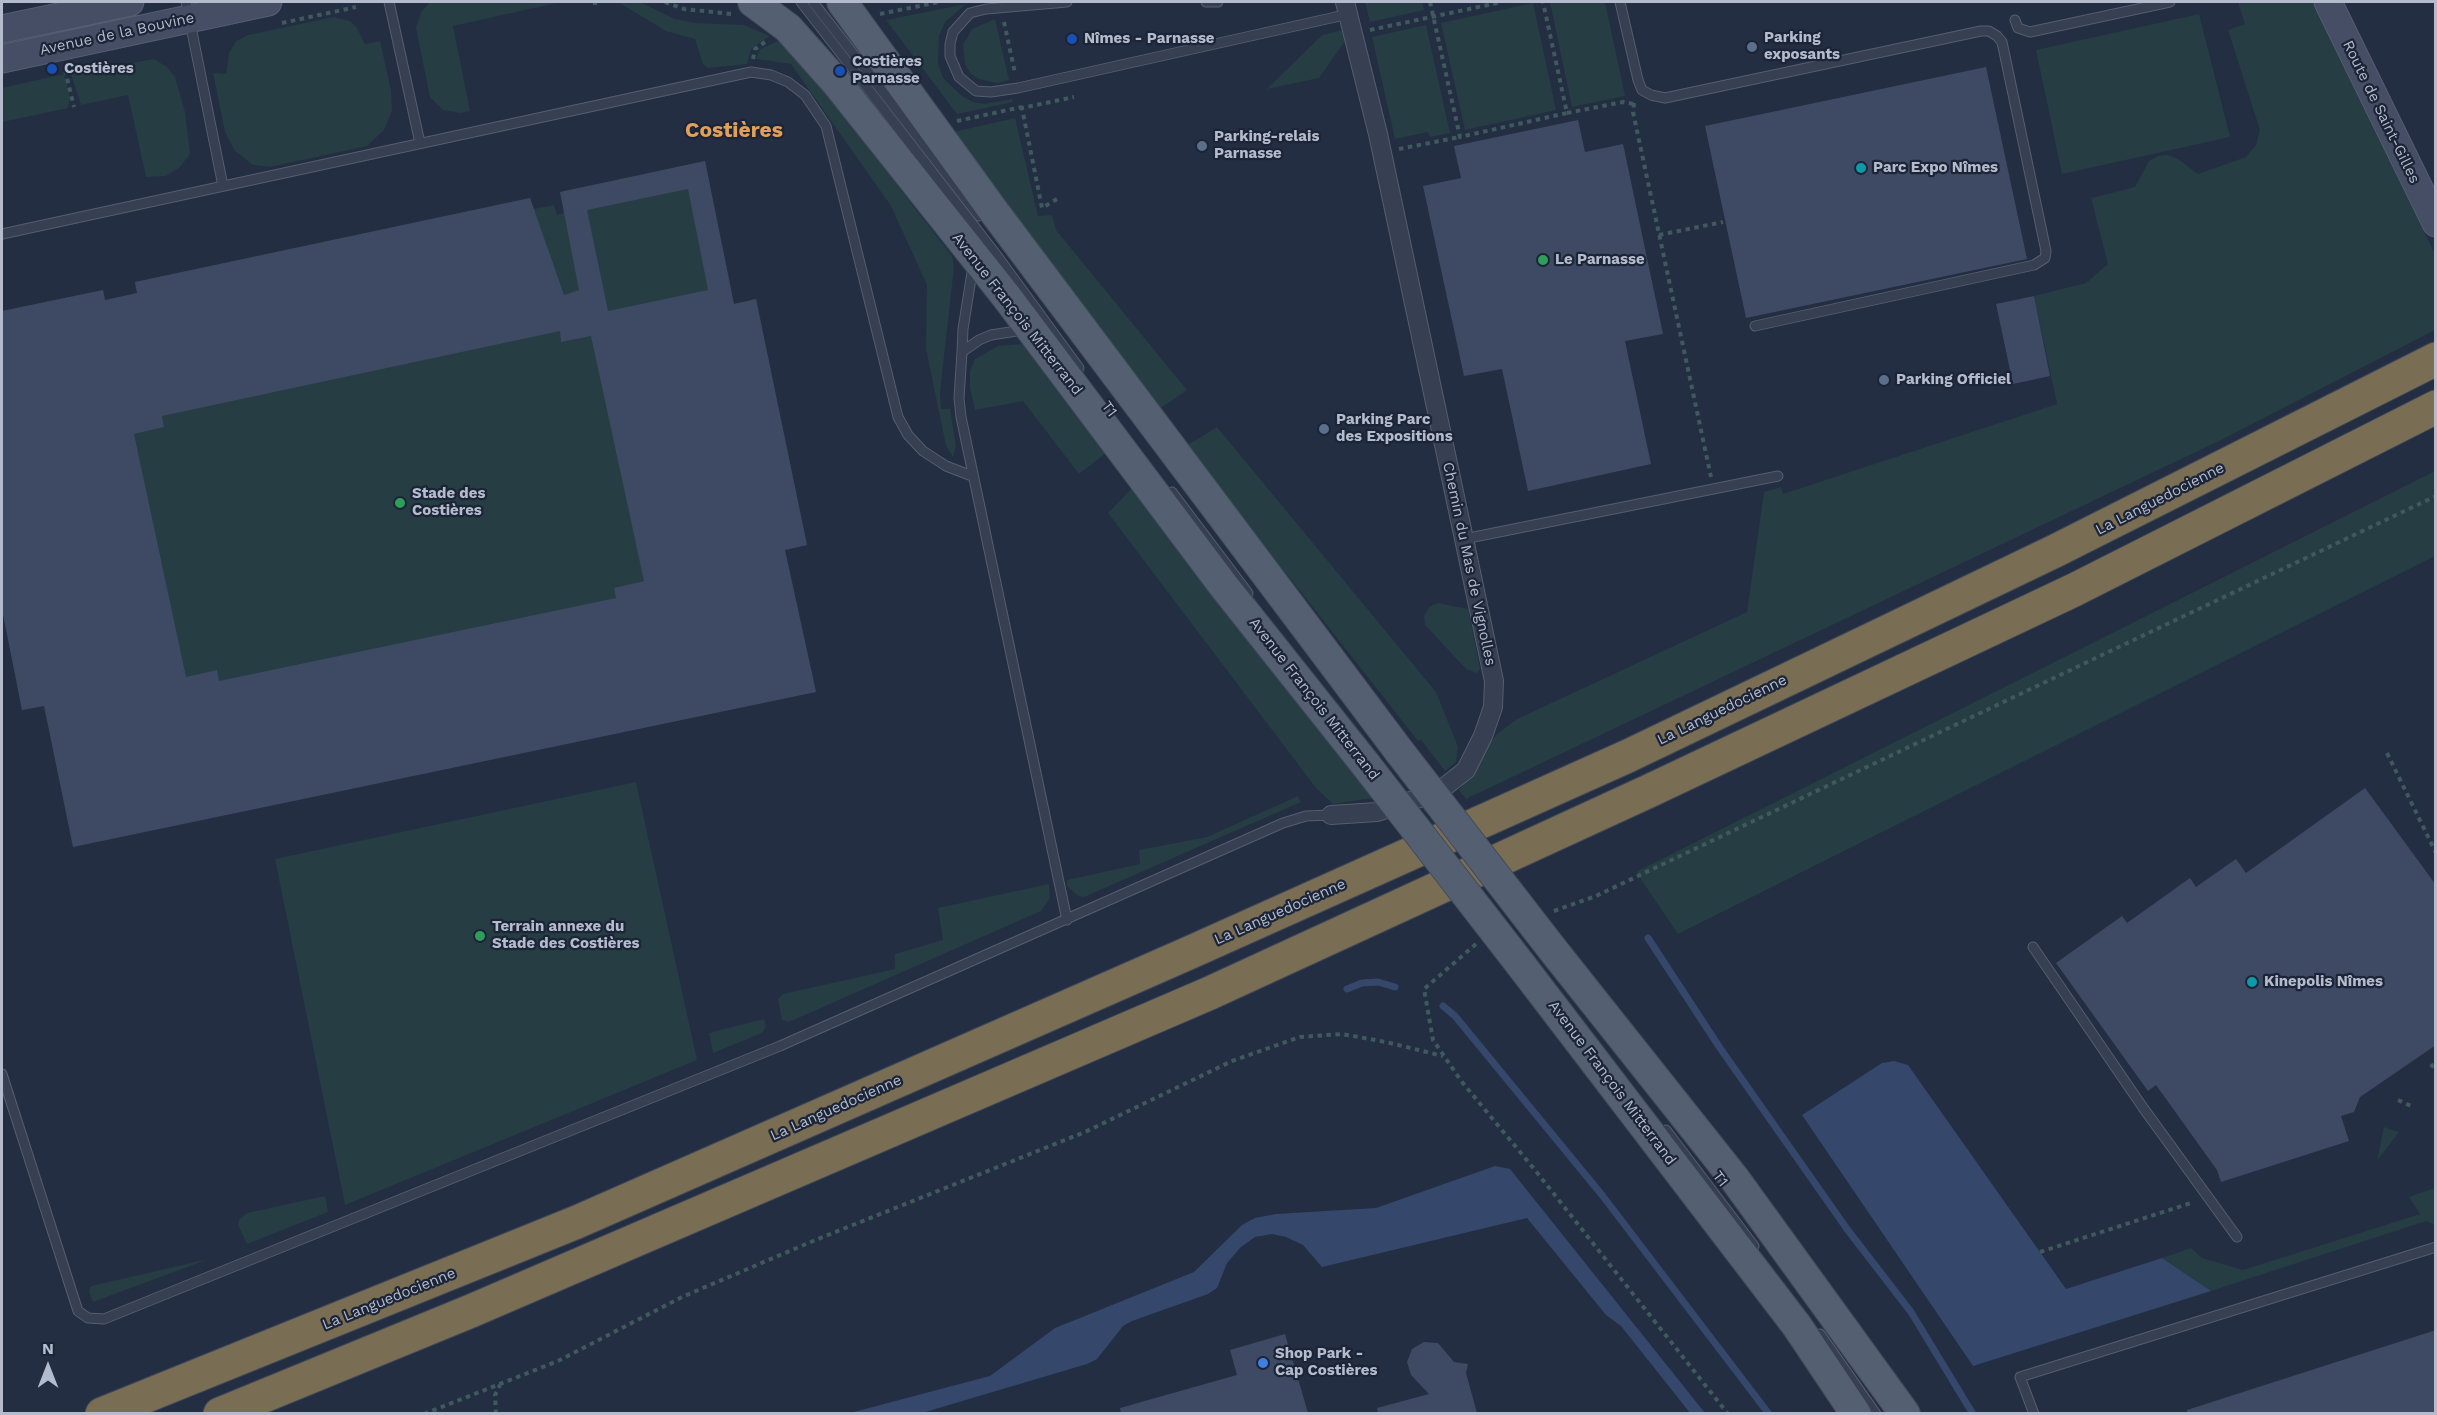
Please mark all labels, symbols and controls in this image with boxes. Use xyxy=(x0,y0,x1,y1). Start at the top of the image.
street label: Avenue de la Bouvine xyxy=(38,9,196,59)
place label: Parking exposants xyxy=(1764,29,1840,64)
place label: Nîmes - Parnasse xyxy=(1084,30,1215,48)
marker: Nîmes - Parnasse xyxy=(1065,32,1079,46)
street label: Route de Saint-Gilles xyxy=(2339,38,2423,186)
marker: Parking exposants xyxy=(1745,40,1759,54)
place label: Costières Parnasse xyxy=(852,53,922,88)
place label: Costières xyxy=(64,60,134,78)
marker: Costières xyxy=(45,62,59,76)
marker: Costières Parnasse xyxy=(833,64,847,78)
district label: Costières xyxy=(685,118,783,144)
place label: Parking-relais Parnasse xyxy=(1214,128,1319,163)
marker: Parking-relais Parnasse xyxy=(1195,139,1209,153)
place label: Parc Expo Nîmes xyxy=(1873,159,1998,177)
marker: Parc Expo Nîmes xyxy=(1854,161,1868,175)
street label: Avenue François Mitterrand xyxy=(948,229,1086,399)
place label: Le Parnasse xyxy=(1555,251,1645,269)
marker: Le Parnasse xyxy=(1536,253,1550,267)
place label: Parking Officiel xyxy=(1896,371,2011,389)
marker: Parking Officiel xyxy=(1877,373,1891,387)
street label: T1 xyxy=(1097,398,1121,420)
place label: Parking Parc des Expositions xyxy=(1336,411,1453,446)
marker: Parking Parc des Expositions xyxy=(1317,422,1331,436)
street label: La Languedocienne xyxy=(2093,459,2227,539)
street label: Chemin du Mas de Vignolles xyxy=(1439,460,1499,668)
place label: Stade des Costières xyxy=(412,485,485,520)
marker: Stade des Costières xyxy=(393,496,407,510)
street label: Avenue François Mitterrand xyxy=(1245,614,1383,784)
street label: La Languedocienne xyxy=(1654,671,1790,749)
street label: La Languedocienne xyxy=(1212,875,1348,949)
place label: Terrain annexe du Stade des Costières xyxy=(492,918,640,953)
marker: Terrain annexe du Stade des Costières xyxy=(473,929,487,943)
place label: Kinepolis Nîmes xyxy=(2264,973,2383,991)
marker: Kinepolis Nîmes xyxy=(2245,975,2259,989)
street label: Avenue François Mitterrand xyxy=(1544,997,1680,1169)
street label: La Languedocienne xyxy=(768,1071,904,1145)
street label: T1 xyxy=(1708,1168,1732,1190)
street label: La Languedocienne xyxy=(320,1264,458,1334)
north arrow xyxy=(18,1337,78,1397)
text: N xyxy=(42,1339,54,1358)
place label: Shop Park - Cap Costières xyxy=(1275,1345,1377,1380)
marker: Shop Park - Cap Costières xyxy=(1256,1356,1270,1370)

